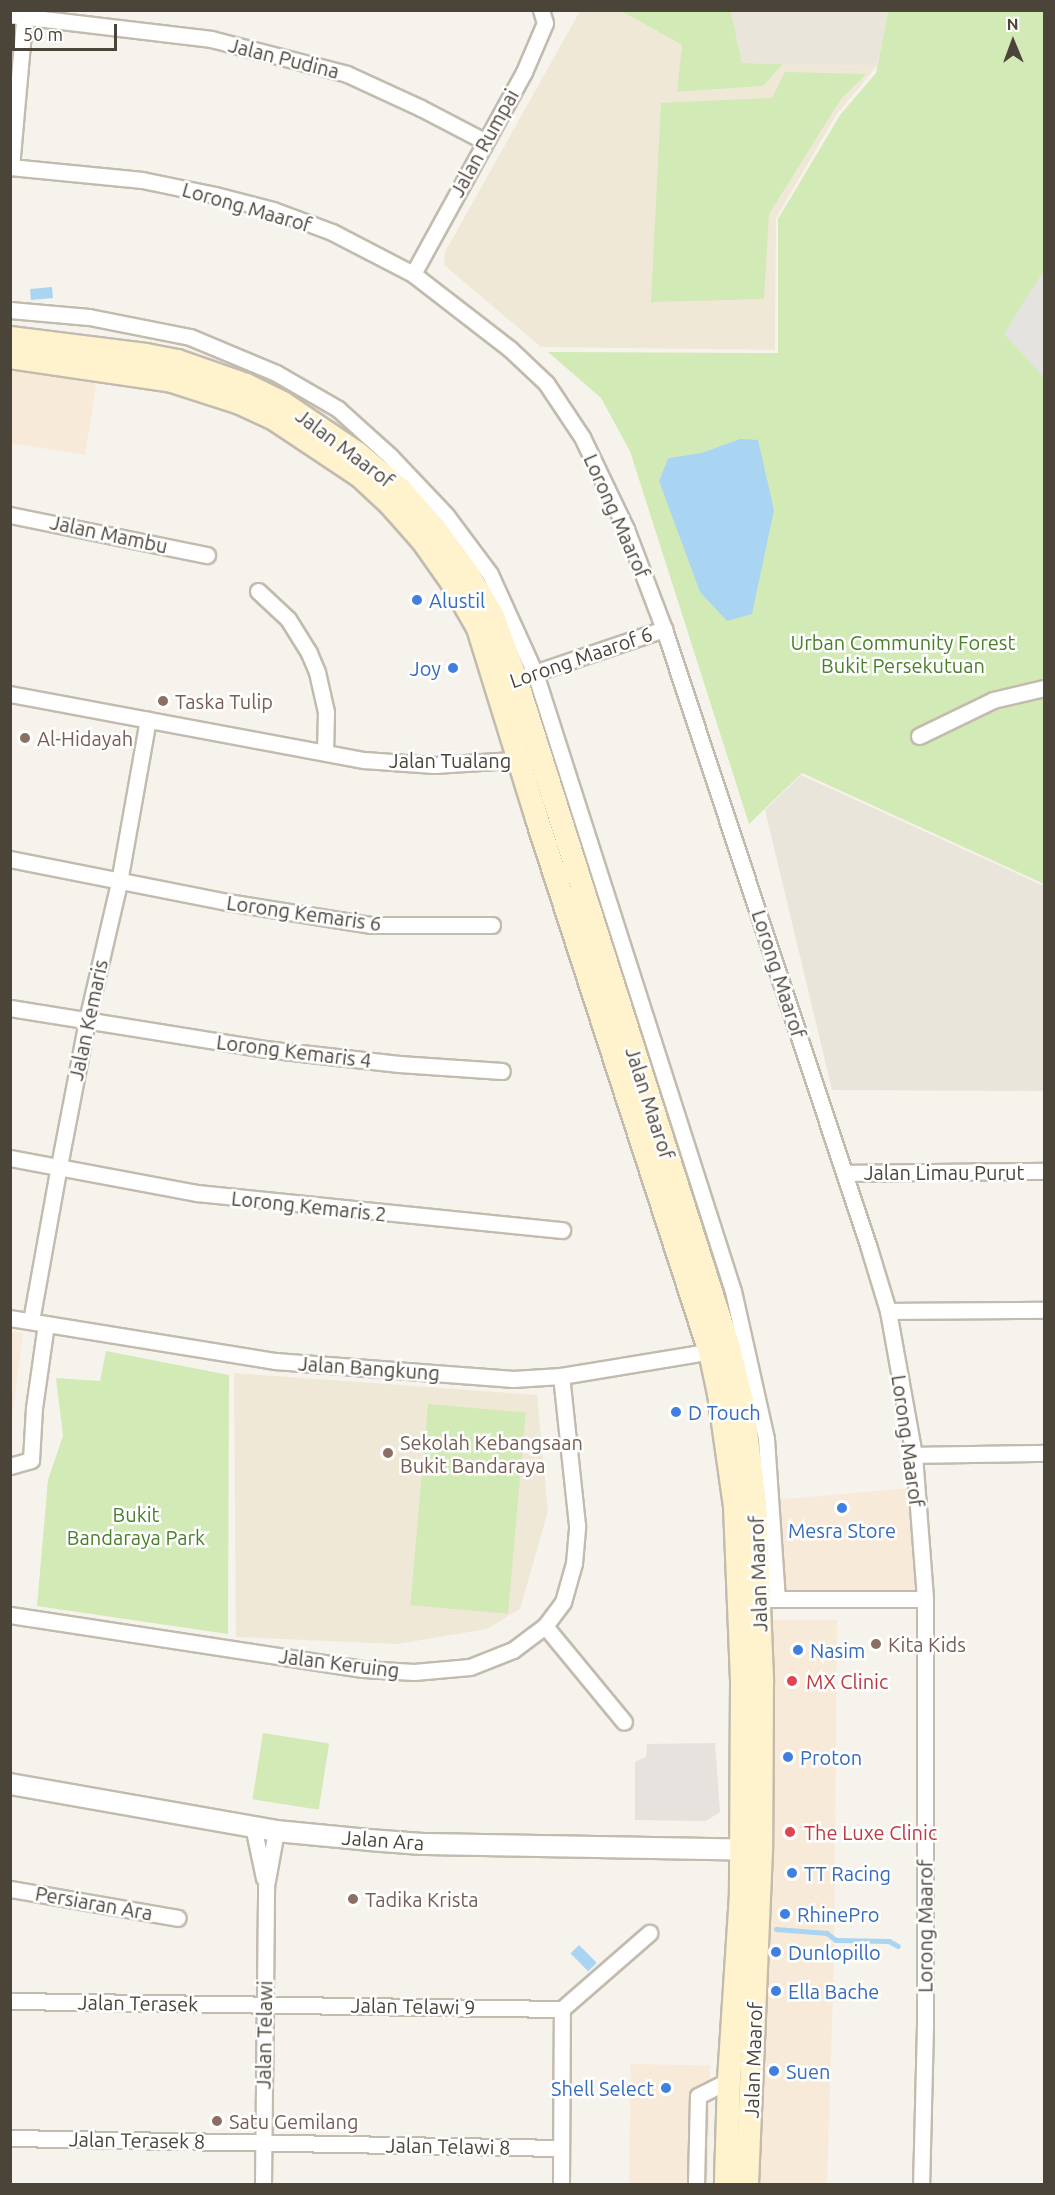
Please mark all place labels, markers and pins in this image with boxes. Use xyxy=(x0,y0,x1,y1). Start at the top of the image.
place label: Alustil xyxy=(429,588,485,612)
marker: Alustil xyxy=(410,593,424,607)
place label: Joy xyxy=(410,656,441,680)
marker: Joy xyxy=(446,661,460,675)
place label: Taska Tulip xyxy=(175,689,273,713)
marker: Taska Tulip xyxy=(156,694,170,708)
place label: Al-Hidayah xyxy=(37,726,133,750)
marker: Al-Hidayah xyxy=(18,731,32,745)
place label: D Touch xyxy=(688,1400,761,1424)
marker: D Touch xyxy=(669,1405,683,1419)
place label: Sekolah Kebangsaan Bukit Bandaraya xyxy=(400,1430,583,1477)
marker: Sekolah Kebangsaan Bukit Bandaraya xyxy=(381,1446,395,1460)
marker: Mesra Store xyxy=(835,1501,849,1515)
place label: Mesra Store xyxy=(788,1518,896,1542)
place label: Kita Kids xyxy=(888,1632,966,1656)
marker: Kita Kids xyxy=(869,1637,883,1651)
place label: Nasim xyxy=(810,1638,865,1662)
marker: Nasim xyxy=(791,1643,805,1657)
place label: MX Clinic xyxy=(806,1669,888,1693)
marker: MX Clinic xyxy=(783,1672,801,1690)
place label: Proton xyxy=(800,1745,862,1769)
marker: Proton xyxy=(781,1750,795,1764)
place label: The Luxe Clinic xyxy=(804,1820,937,1844)
marker: The Luxe Clinic xyxy=(781,1823,799,1841)
place label: TT Racing xyxy=(804,1861,891,1885)
marker: TT Racing xyxy=(785,1866,799,1880)
place label: Tadika Krista xyxy=(365,1887,479,1911)
marker: Tadika Krista xyxy=(346,1892,360,1906)
place label: RhinePro xyxy=(797,1902,879,1926)
marker: RhinePro xyxy=(778,1907,792,1921)
place label: Dunlopillo xyxy=(788,1940,881,1964)
marker: Dunlopillo xyxy=(769,1945,783,1959)
place label: Ella Bache xyxy=(788,1979,879,2003)
marker: Ella Bache xyxy=(769,1984,783,1998)
place label: Suen xyxy=(786,2059,830,2083)
marker: Suen xyxy=(767,2064,781,2078)
place label: Shell Select xyxy=(551,2076,654,2100)
marker: Shell Select xyxy=(659,2081,673,2095)
place label: Satu Gemilang xyxy=(229,2109,359,2133)
marker: Satu Gemilang xyxy=(210,2114,224,2128)

